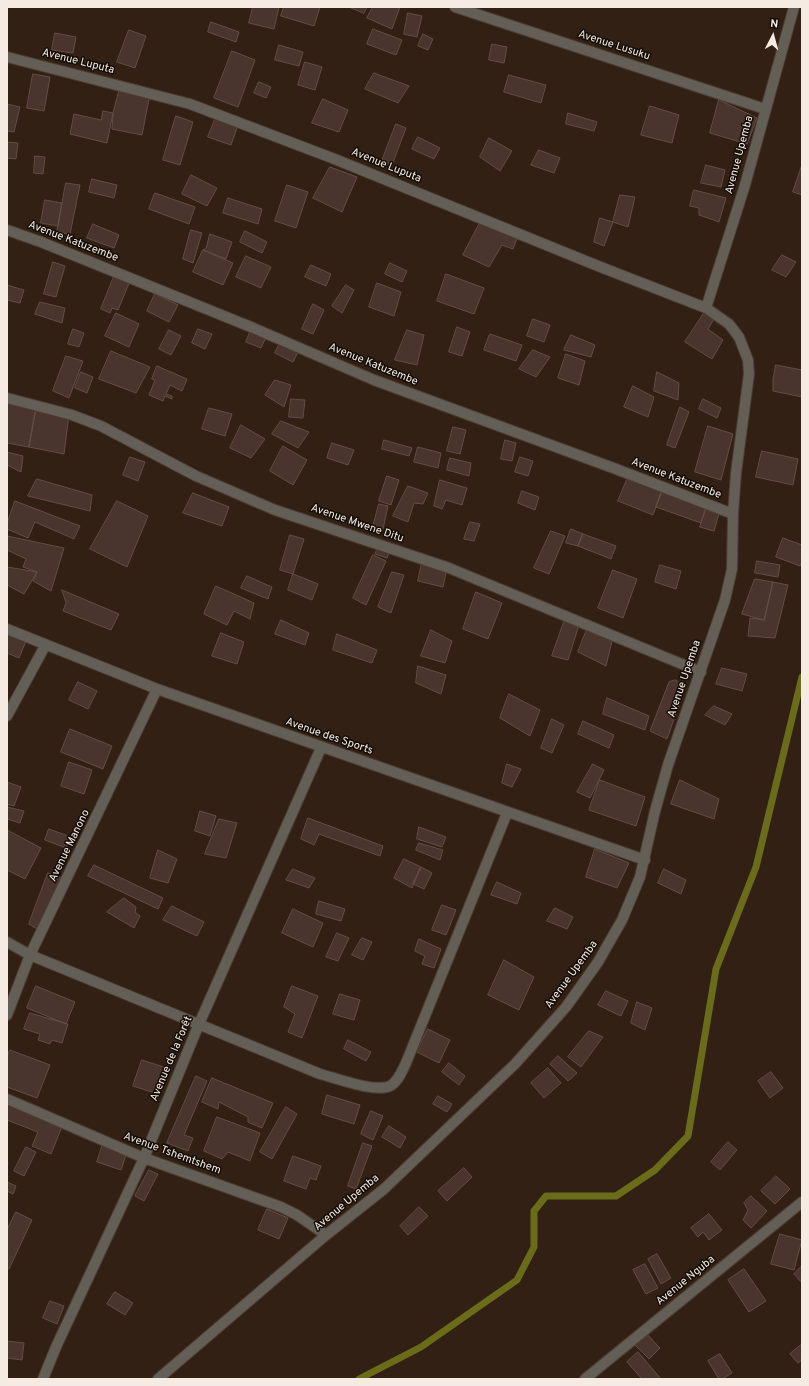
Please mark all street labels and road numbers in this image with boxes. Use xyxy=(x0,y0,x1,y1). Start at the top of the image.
street label: Avenue Lusuku xyxy=(576,28,652,64)
street label: Avenue Luputa xyxy=(40,47,116,77)
street label: Avenue Upemba xyxy=(723,114,757,196)
street label: Avenue Luputa xyxy=(349,146,423,186)
street label: Avenue Katuzembe xyxy=(26,219,120,265)
street label: Avenue Katuzembe xyxy=(326,341,420,389)
street label: Avenue Katuzembe xyxy=(629,456,723,502)
street label: Avenue Mwene Ditu xyxy=(309,502,405,546)
street label: Avenue Upemba xyxy=(666,639,704,719)
street label: Avenue des Sports xyxy=(283,716,375,758)
street label: Avenue Manono xyxy=(47,808,93,884)
street label: Avenue Upemba xyxy=(543,938,601,1012)
street label: Avenue de la Forêt xyxy=(148,1015,196,1103)
street label: Avenue Tshemtshem xyxy=(122,1130,222,1178)
street label: Avenue Upemba xyxy=(312,1172,382,1234)
street label: Avenue Nguba xyxy=(654,1253,718,1309)

